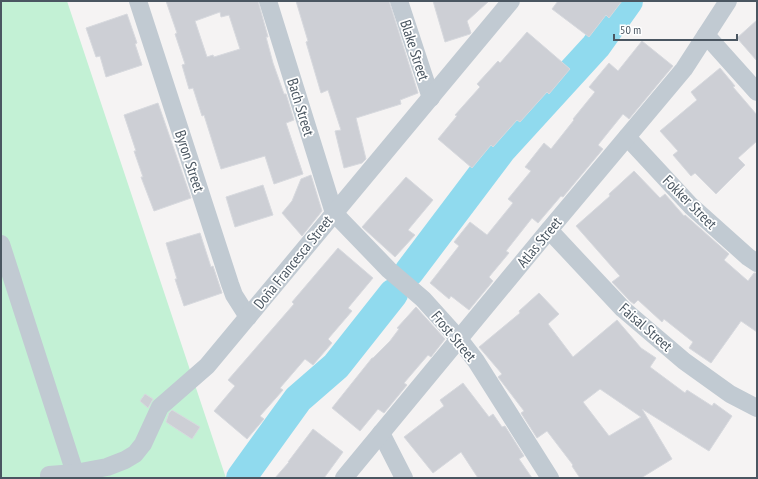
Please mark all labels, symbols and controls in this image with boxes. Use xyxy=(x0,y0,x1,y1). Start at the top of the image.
scale bar xyxy=(614,16,737,42)
street label: Blake Street xyxy=(396,17,434,83)
text: 50 m xyxy=(620,22,641,37)
street label: Bach Street xyxy=(283,76,319,138)
street label: Byron Street xyxy=(171,128,209,194)
street label: Fokker Street xyxy=(659,171,721,233)
street label: Doña Francesca Street xyxy=(249,211,337,313)
street label: Atlas Street xyxy=(512,213,566,271)
street label: Faisal Street xyxy=(616,299,676,355)
street label: Frost Street xyxy=(427,307,481,365)

